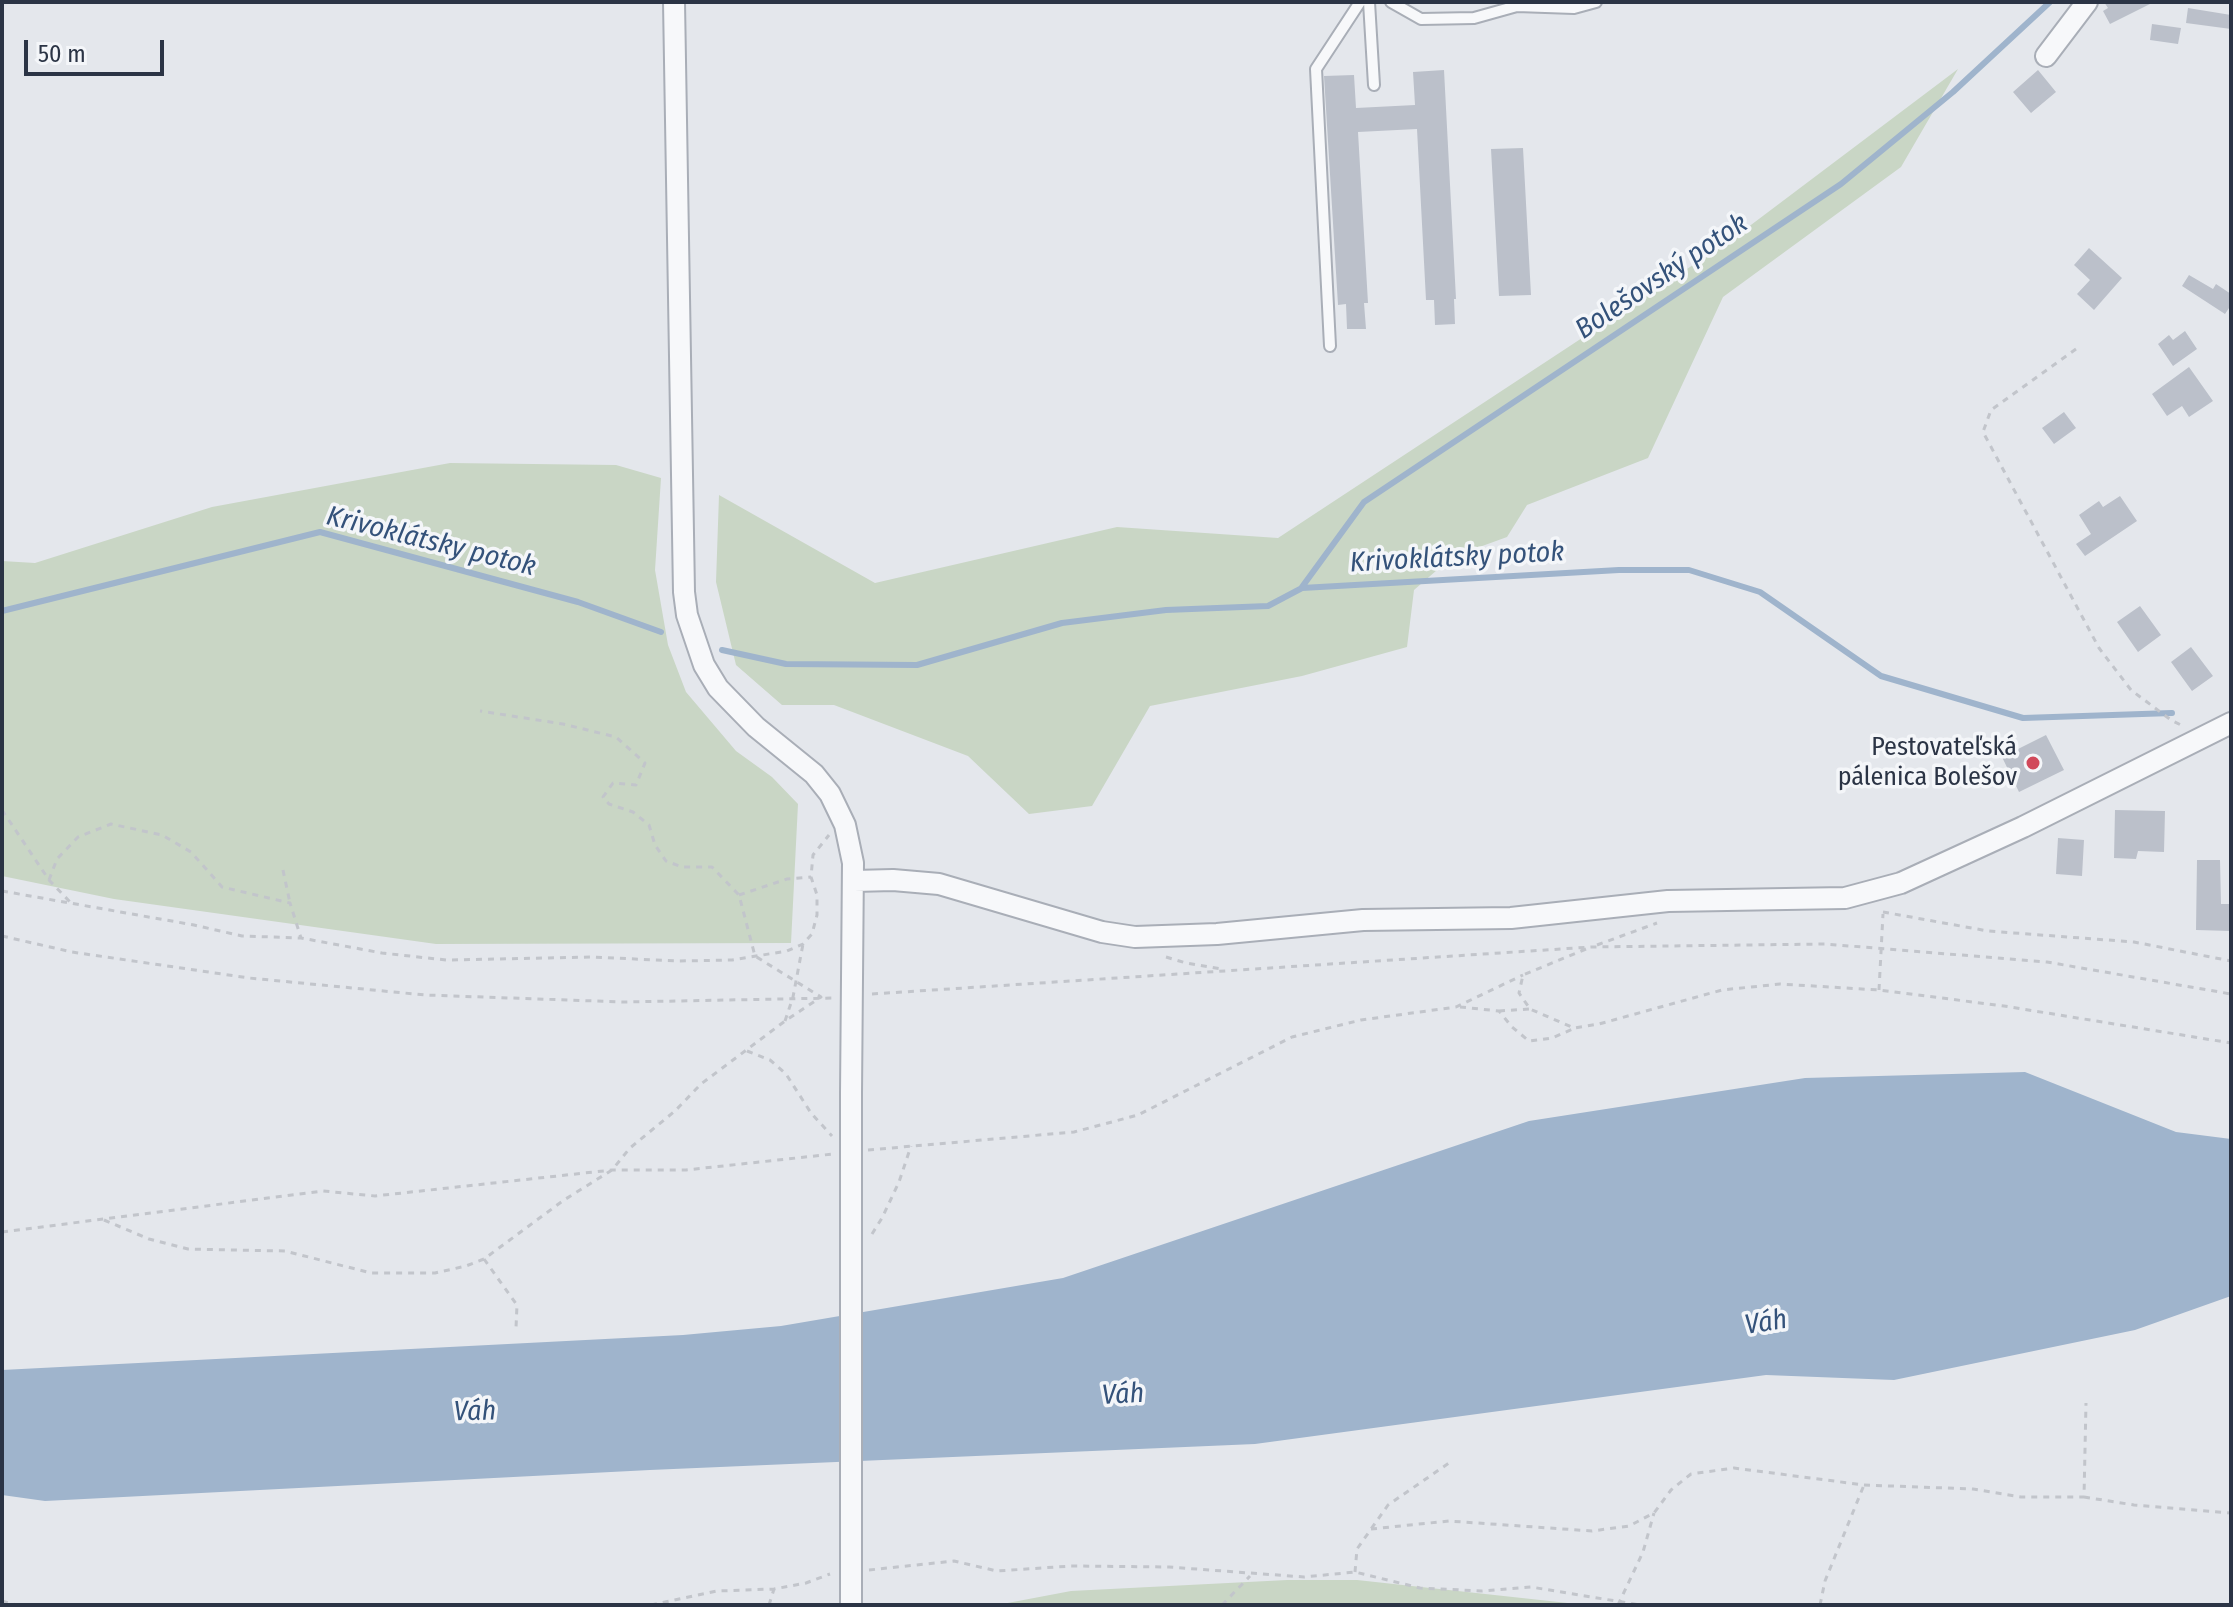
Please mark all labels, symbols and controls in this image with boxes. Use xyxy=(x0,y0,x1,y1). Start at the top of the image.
scale bar xyxy=(28,24,168,74)
text: 50 m xyxy=(38,40,86,68)
water label: Bolešovský potok xyxy=(1570,207,1754,347)
water label: Krivoklátsky potok xyxy=(323,500,539,584)
water label: Krivoklátsky potok xyxy=(1349,536,1565,580)
place label: Pestovateľská pálenica Bolešov xyxy=(1838,732,2017,794)
marker: Pestovateľská pálenica Bolešov xyxy=(2024,754,2042,772)
water label: Váh xyxy=(1742,1303,1790,1343)
water label: Váh xyxy=(1101,1377,1145,1413)
water label: Váh xyxy=(453,1395,497,1429)

